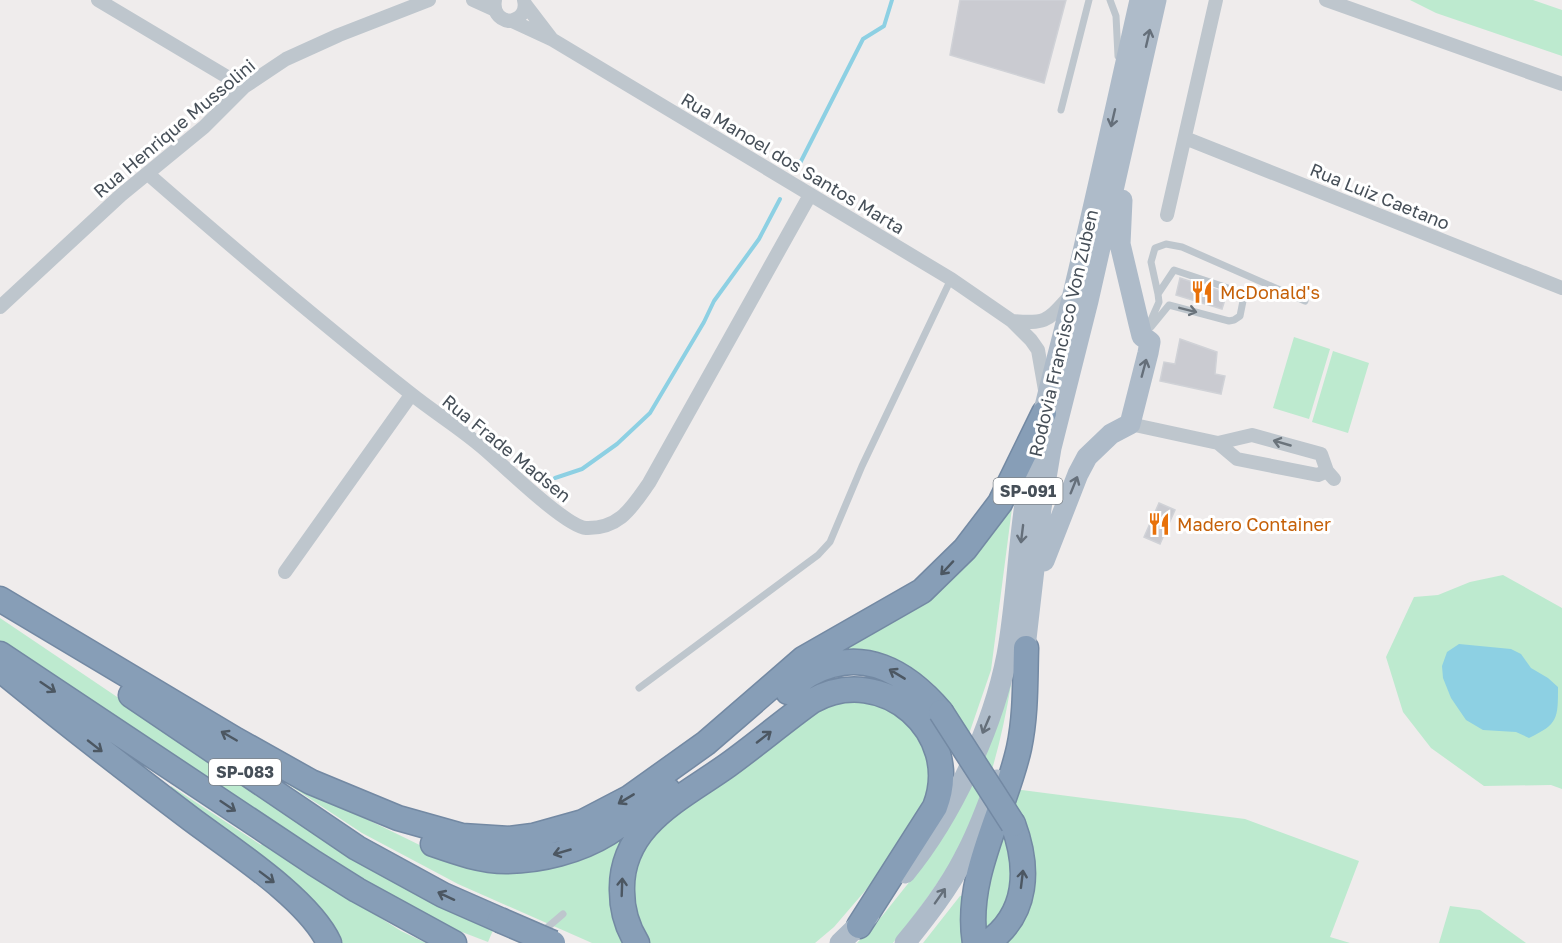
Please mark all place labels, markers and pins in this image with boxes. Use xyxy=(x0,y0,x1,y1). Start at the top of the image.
restaurant icon: McDonald's xyxy=(1189,279,1215,305)
place label: McDonald's xyxy=(1220,281,1320,303)
restaurant icon: Madero Container xyxy=(1146,511,1172,537)
place label: Madero Container xyxy=(1177,513,1331,535)

